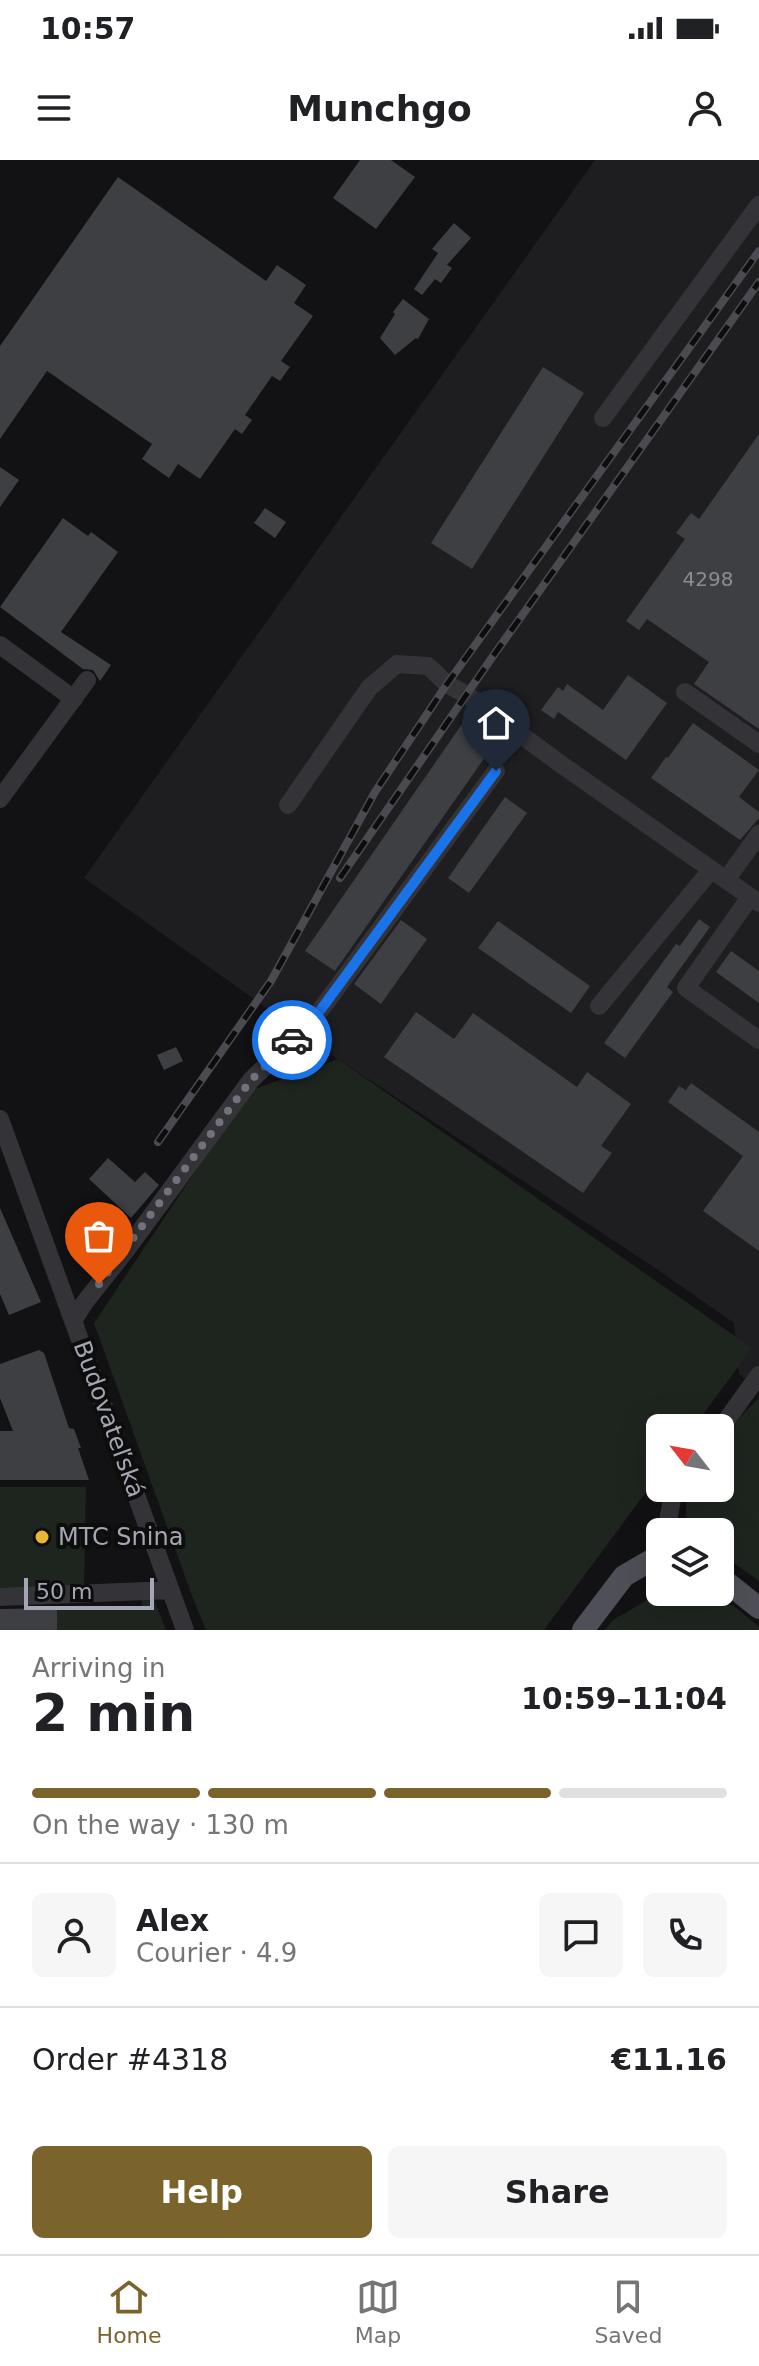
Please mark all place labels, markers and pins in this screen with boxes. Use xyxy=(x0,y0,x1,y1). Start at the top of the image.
pin xyxy=(462,689,530,771)
pin xyxy=(65,1202,133,1284)
place label: MTC Snina xyxy=(58,1523,183,1551)
marker: MTC Snina xyxy=(33,1528,51,1546)

